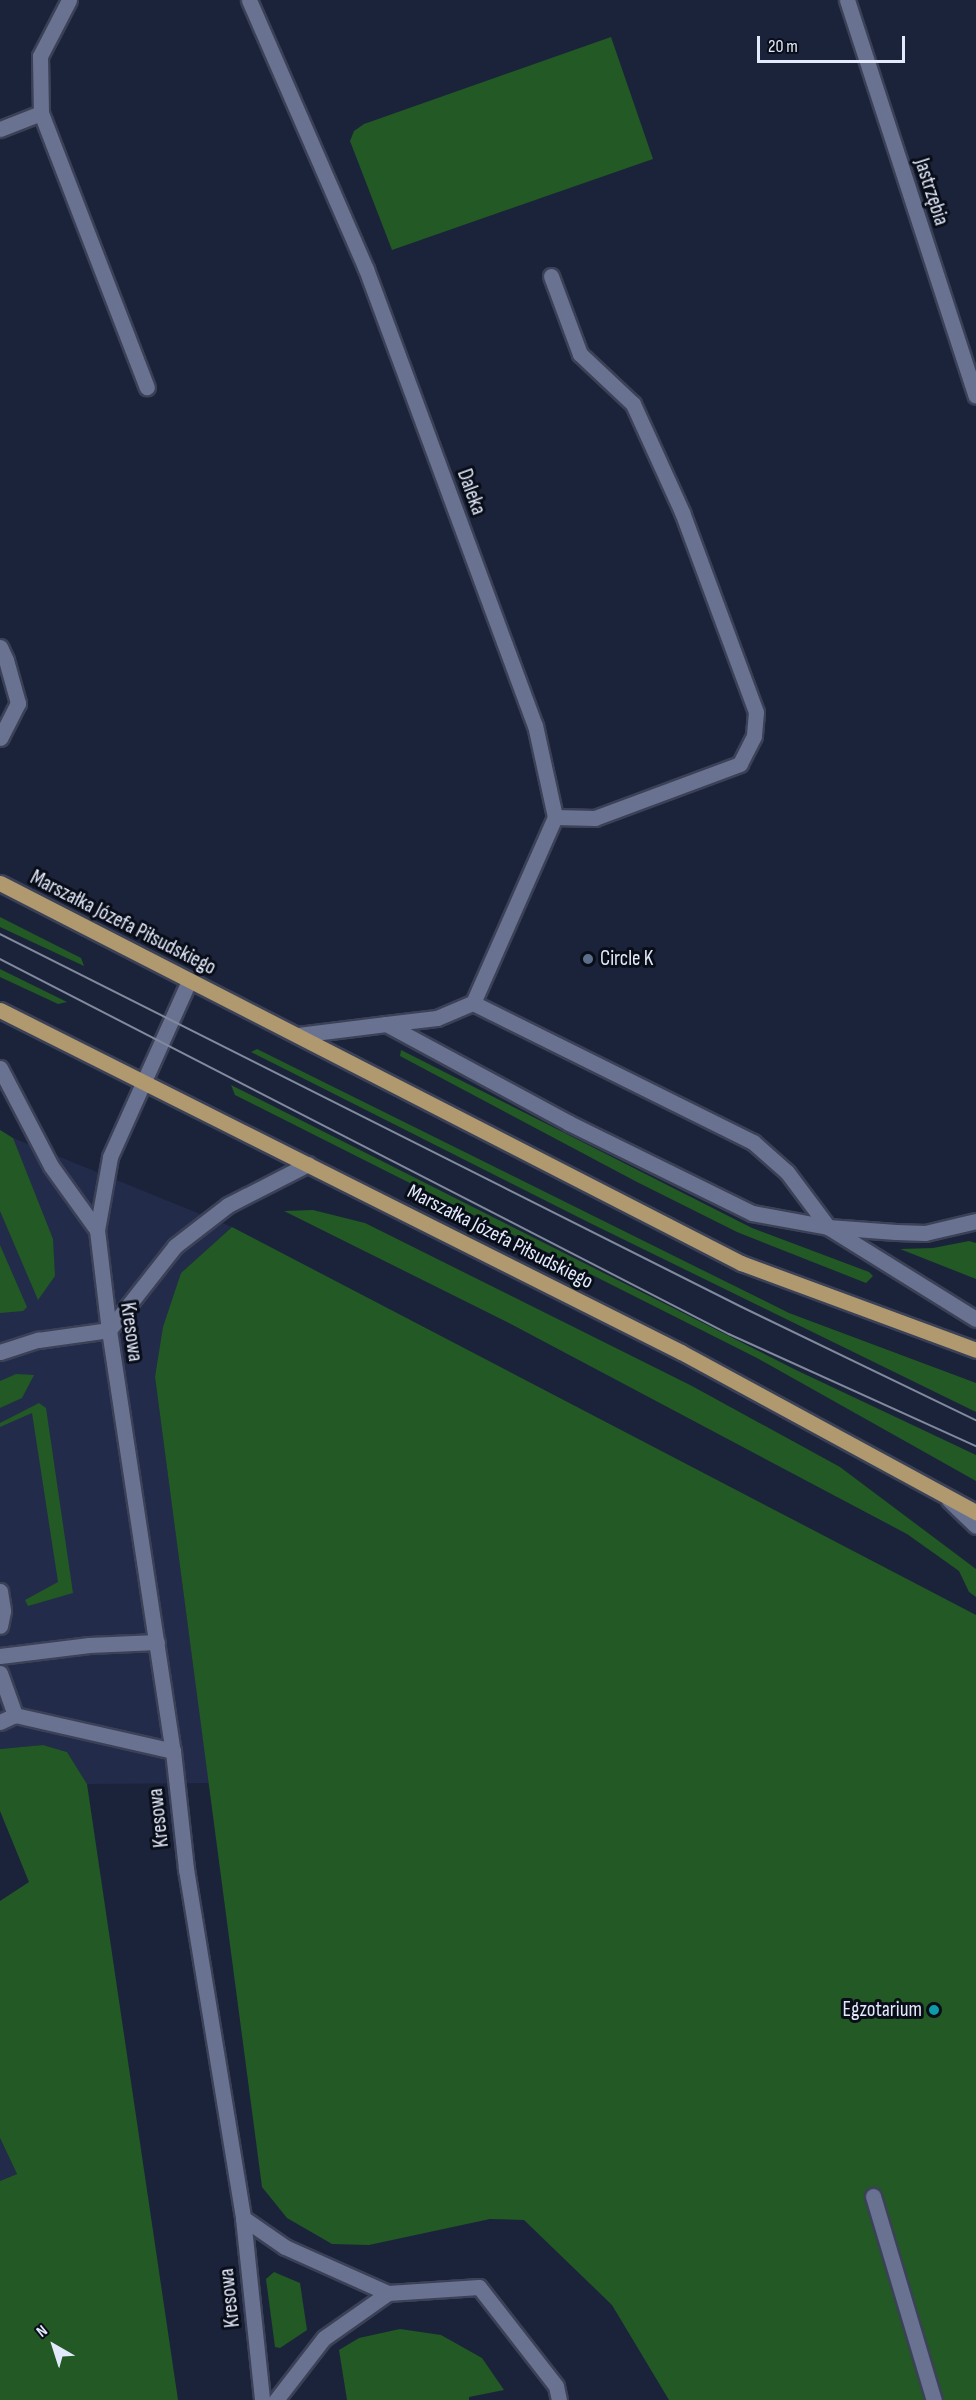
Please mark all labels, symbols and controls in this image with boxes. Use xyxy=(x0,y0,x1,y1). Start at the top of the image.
scale bar xyxy=(760,24,908,62)
text: 20 m xyxy=(768,36,798,57)
street label: Jastrzębia xyxy=(908,155,954,229)
street label: Daleka xyxy=(451,466,491,518)
street label: Marszałka Józefa Piłsudskiego xyxy=(26,865,220,981)
place label: Circle K xyxy=(600,946,653,972)
marker: Circle K xyxy=(581,952,595,966)
street label: Marszałka Józefa Piłsudskiego xyxy=(403,1179,597,1295)
street label: Kresowa xyxy=(114,1301,148,1363)
street label: Kresowa xyxy=(143,1787,175,1849)
place label: Egzotarium xyxy=(842,1997,922,2023)
marker: Egzotarium xyxy=(927,2003,941,2017)
street label: Kresowa xyxy=(214,2267,246,2329)
north arrow xyxy=(24,2316,84,2376)
text: N xyxy=(33,2322,52,2342)

